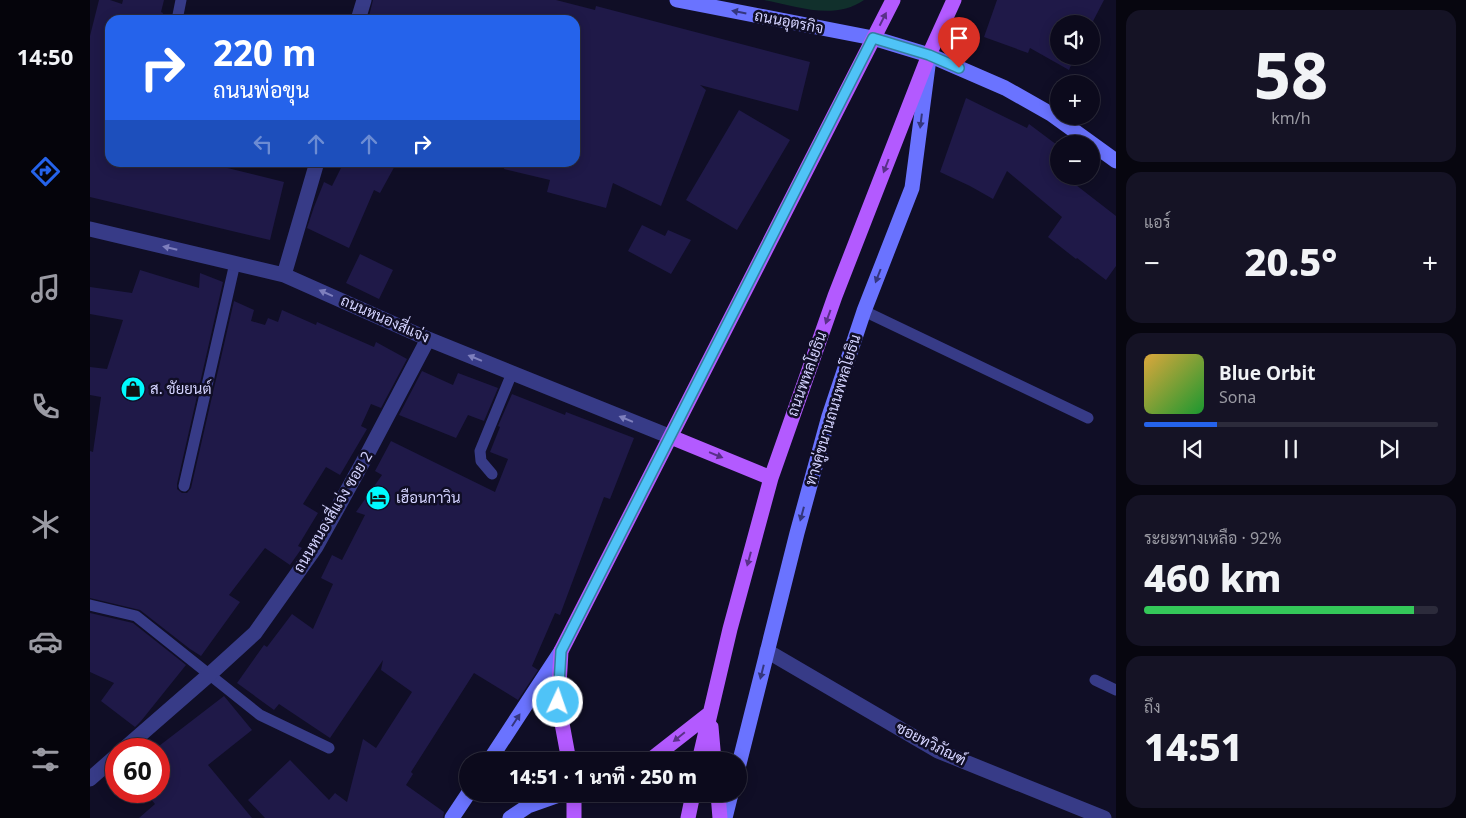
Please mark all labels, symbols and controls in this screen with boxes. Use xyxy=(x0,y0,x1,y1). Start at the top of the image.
street label: ถนนอุตรกิจ xyxy=(753,5,825,39)
one-way arrow xyxy=(731,8,747,16)
one-way arrow xyxy=(879,12,887,26)
map controls xyxy=(1050,15,1100,185)
button: sound xyxy=(1050,15,1100,65)
pin xyxy=(938,17,980,68)
icon: arrive xyxy=(945,24,973,52)
text: 220 m xyxy=(213,29,316,76)
text: 58 xyxy=(1254,30,1328,118)
icon: right xyxy=(130,35,195,100)
text: 14:50 xyxy=(17,41,73,71)
text: ถนนพ่อขุน xyxy=(213,74,310,104)
button: + xyxy=(1050,75,1100,125)
text: km/h xyxy=(1271,107,1311,129)
one-way arrow xyxy=(917,113,925,129)
icon: left xyxy=(249,130,277,158)
icon: ahead xyxy=(302,130,330,158)
icon: ahead xyxy=(355,130,383,158)
icon: right xyxy=(408,130,436,158)
button: − xyxy=(1050,135,1100,185)
icon: directions xyxy=(28,154,63,189)
one-way arrow xyxy=(882,158,889,173)
text: แอร์ xyxy=(1144,211,1170,233)
text: 20.5° xyxy=(1245,235,1337,287)
text: − xyxy=(1144,243,1160,281)
text: + xyxy=(1422,243,1438,281)
one-way arrow xyxy=(163,244,178,252)
one-way arrow xyxy=(874,269,882,284)
icon: music xyxy=(28,271,63,306)
street label: ถนนหนองสี่แจ่ง xyxy=(338,286,435,347)
one-way arrow xyxy=(319,289,333,297)
one-way arrow xyxy=(824,310,832,325)
street label: ถนนพหลโยธิน xyxy=(781,329,831,419)
street label: ทางคู่ขนานถนนพหลโยธิน xyxy=(800,332,866,488)
one-way arrow xyxy=(468,353,482,361)
text: Blue Orbit xyxy=(1219,360,1315,386)
shop icon: ส. ชัยยนต์ xyxy=(120,376,146,402)
place label: ส. ชัยยนต์ xyxy=(150,378,212,398)
text: Sona xyxy=(1219,386,1256,408)
icon: phone xyxy=(28,389,63,424)
one-way arrow xyxy=(619,414,633,422)
icon: previous xyxy=(1179,435,1207,463)
icon: pause xyxy=(1277,435,1305,463)
icon: next xyxy=(1375,435,1403,463)
street label: ถนนหนองสี่แจ่ง ซอย 2 xyxy=(285,445,376,576)
one-way arrow xyxy=(709,452,723,460)
hotel icon: เฮือนกาวิน xyxy=(365,485,391,511)
place label: เฮือนกาวิน xyxy=(396,487,461,507)
icon: climate xyxy=(28,507,63,542)
one-way arrow xyxy=(798,507,806,522)
text: ระยะทางเหลือ · 92% xyxy=(1144,527,1282,549)
one-way arrow xyxy=(744,551,752,566)
text: 460 km xyxy=(1144,551,1282,603)
icon: car xyxy=(28,624,63,659)
one-way arrow xyxy=(758,664,766,679)
position arrow xyxy=(531,675,583,727)
text: ถึง xyxy=(1144,696,1161,718)
one-way arrow xyxy=(511,714,521,727)
street label: ซอยทวิภัณฑ์ xyxy=(893,717,970,769)
text: 14:51 xyxy=(1144,720,1243,772)
one-way arrow xyxy=(673,732,686,743)
speed limit sign: 60 xyxy=(105,738,170,803)
icon: filters xyxy=(28,742,63,777)
text: 14:51 · 1 นาที · 250 m xyxy=(509,764,697,790)

